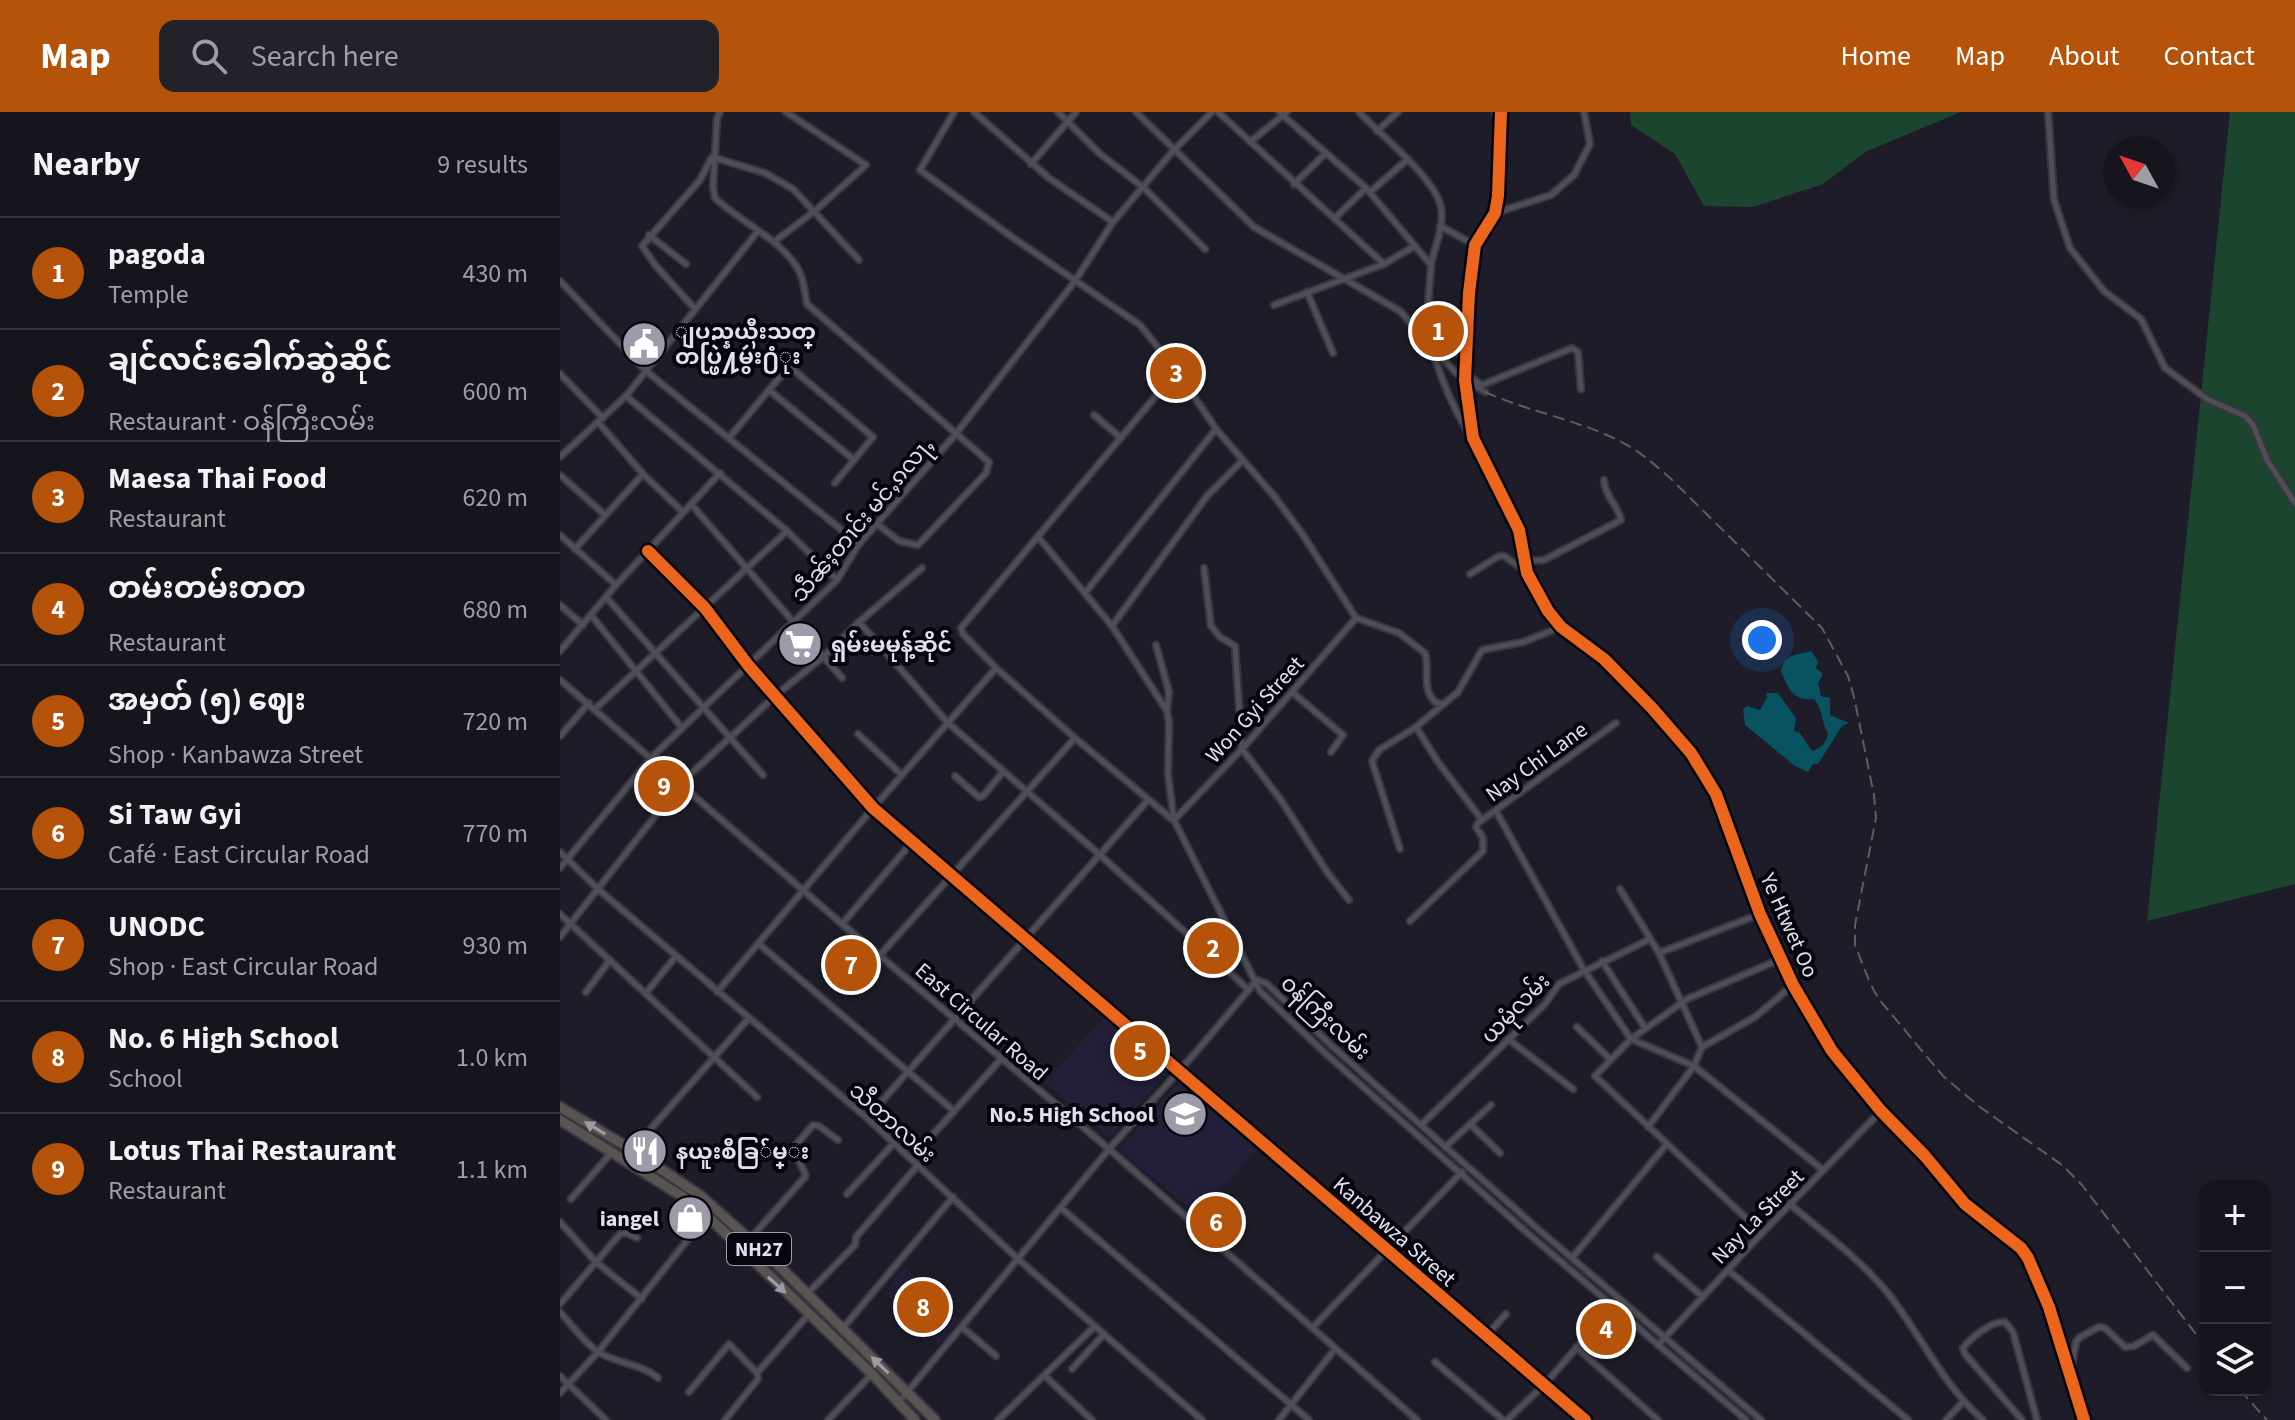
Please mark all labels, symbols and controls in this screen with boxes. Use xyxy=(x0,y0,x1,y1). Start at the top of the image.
search box xyxy=(159,20,719,92)
text: Map xyxy=(40,29,111,83)
icon: search xyxy=(187,34,231,78)
text: Search here xyxy=(251,35,399,78)
text: Home xyxy=(1840,36,1911,76)
text: Map xyxy=(1955,36,2005,76)
text: About xyxy=(2049,36,2120,76)
text: Contact xyxy=(2164,36,2255,76)
north arrow xyxy=(2103,136,2175,208)
text: Nearby xyxy=(32,140,140,189)
text: 9 results xyxy=(437,146,528,183)
text: pagoda xyxy=(108,233,206,276)
text: 1 xyxy=(51,255,65,292)
text: 430 m xyxy=(462,255,528,292)
text: Temple xyxy=(108,276,189,313)
pin: 1 xyxy=(1412,301,1464,361)
place label: ျပည္နယ္မီးသတ္ တပ္ဖြဲ႔မွဴး႐ံုး xyxy=(675,316,816,375)
public building icon: ျပည္နယ္မီးသတ္ တပ္ဖြဲ႔မွဴး႐ံုး xyxy=(620,320,668,368)
text: ချင်လင်းခေါက်ဆွဲဆိုင် xyxy=(108,339,392,382)
pin: 3 xyxy=(1150,343,1202,403)
text: 2 xyxy=(51,373,65,410)
text: 600 m xyxy=(462,373,528,410)
text: Restaurant · ဝန်ကြီးလမ်း xyxy=(108,403,375,440)
street label: သဵၼ်ႈတၢင်း မင်ႇၵလႃႇ xyxy=(784,430,942,610)
text: Maesa Thai Food xyxy=(108,457,327,500)
text: 3 xyxy=(51,479,65,516)
text: 620 m xyxy=(462,479,528,516)
text: Restaurant xyxy=(108,500,226,537)
text: တမ်းတမ်းတတ xyxy=(108,567,306,610)
text: 4 xyxy=(51,591,65,628)
text: 680 m xyxy=(462,591,528,628)
supermarket icon: ရှမ်းမမုန့်ဆိုင် xyxy=(776,620,824,668)
your location xyxy=(1742,620,1782,660)
text: Restaurant xyxy=(108,624,226,661)
place label: ရှမ်းမမုန့်ဆိုင် xyxy=(831,629,952,662)
street label: Won Gyi Street xyxy=(1198,649,1312,770)
text: အမှတ် (၅) ဈေး xyxy=(108,679,306,722)
text: 5 xyxy=(51,703,65,740)
text: 720 m xyxy=(462,703,528,740)
street label: Nay Chi Lane xyxy=(1479,714,1594,810)
text: Shop · Kanbawza Street xyxy=(108,736,363,773)
pin: 9 xyxy=(638,756,690,816)
text: Si Taw Gyi xyxy=(108,793,242,836)
text: 6 xyxy=(51,815,65,852)
text: 770 m xyxy=(462,815,528,852)
text: Café · East Circular Road xyxy=(108,836,370,873)
street label: Ye Htwet Oo xyxy=(1751,867,1826,983)
text: UNODC xyxy=(108,905,205,948)
pin: 2 xyxy=(1187,918,1239,978)
text: 7 xyxy=(51,927,65,964)
text: 930 m xyxy=(462,927,528,964)
pin: 7 xyxy=(825,935,877,995)
text: Shop · East Circular Road xyxy=(108,948,378,985)
street label: East Circular Road xyxy=(908,955,1055,1088)
street label: ယမုံလမ်း xyxy=(1474,966,1558,1052)
street label: ဝန်ကြီးလမ်း xyxy=(1273,968,1377,1068)
text: No. 6 High School xyxy=(108,1017,339,1060)
pin: 5 xyxy=(1114,1021,1166,1081)
text: 8 xyxy=(51,1039,65,1076)
text: 1.0 km xyxy=(456,1039,528,1076)
text: School xyxy=(108,1060,183,1097)
street label: သီတာလမ်း xyxy=(842,1075,943,1170)
school or university icon: No.5 High School xyxy=(1161,1090,1209,1138)
place label: No.5 High School xyxy=(989,1099,1155,1131)
one-way arrow xyxy=(584,1121,606,1135)
restaurant icon: နယူးစီခြ်မ္း xyxy=(621,1127,669,1175)
text: Lotus Thai Restaurant xyxy=(108,1129,396,1172)
place label: နယူးစီခြ်မ္း xyxy=(676,1136,809,1169)
text: 9 xyxy=(51,1151,65,1188)
text: 1.1 km xyxy=(456,1151,528,1188)
street label: Nay La Street xyxy=(1704,1162,1812,1271)
street label: Kanbawza Street xyxy=(1326,1169,1463,1295)
text: Restaurant xyxy=(108,1172,226,1209)
map controls xyxy=(2199,1180,2271,1396)
button: + xyxy=(2199,1180,2271,1252)
pin: 6 xyxy=(1190,1192,1242,1252)
shop icon: iangel xyxy=(666,1194,714,1242)
place label: iangel xyxy=(600,1203,660,1235)
road number: NH27 xyxy=(727,1233,791,1265)
button: − xyxy=(2199,1252,2271,1324)
one-way arrow xyxy=(767,1276,787,1294)
pin: 8 xyxy=(897,1277,949,1337)
pin: 4 xyxy=(1580,1299,1632,1359)
button: layers xyxy=(2199,1324,2271,1396)
one-way arrow xyxy=(871,1356,890,1375)

